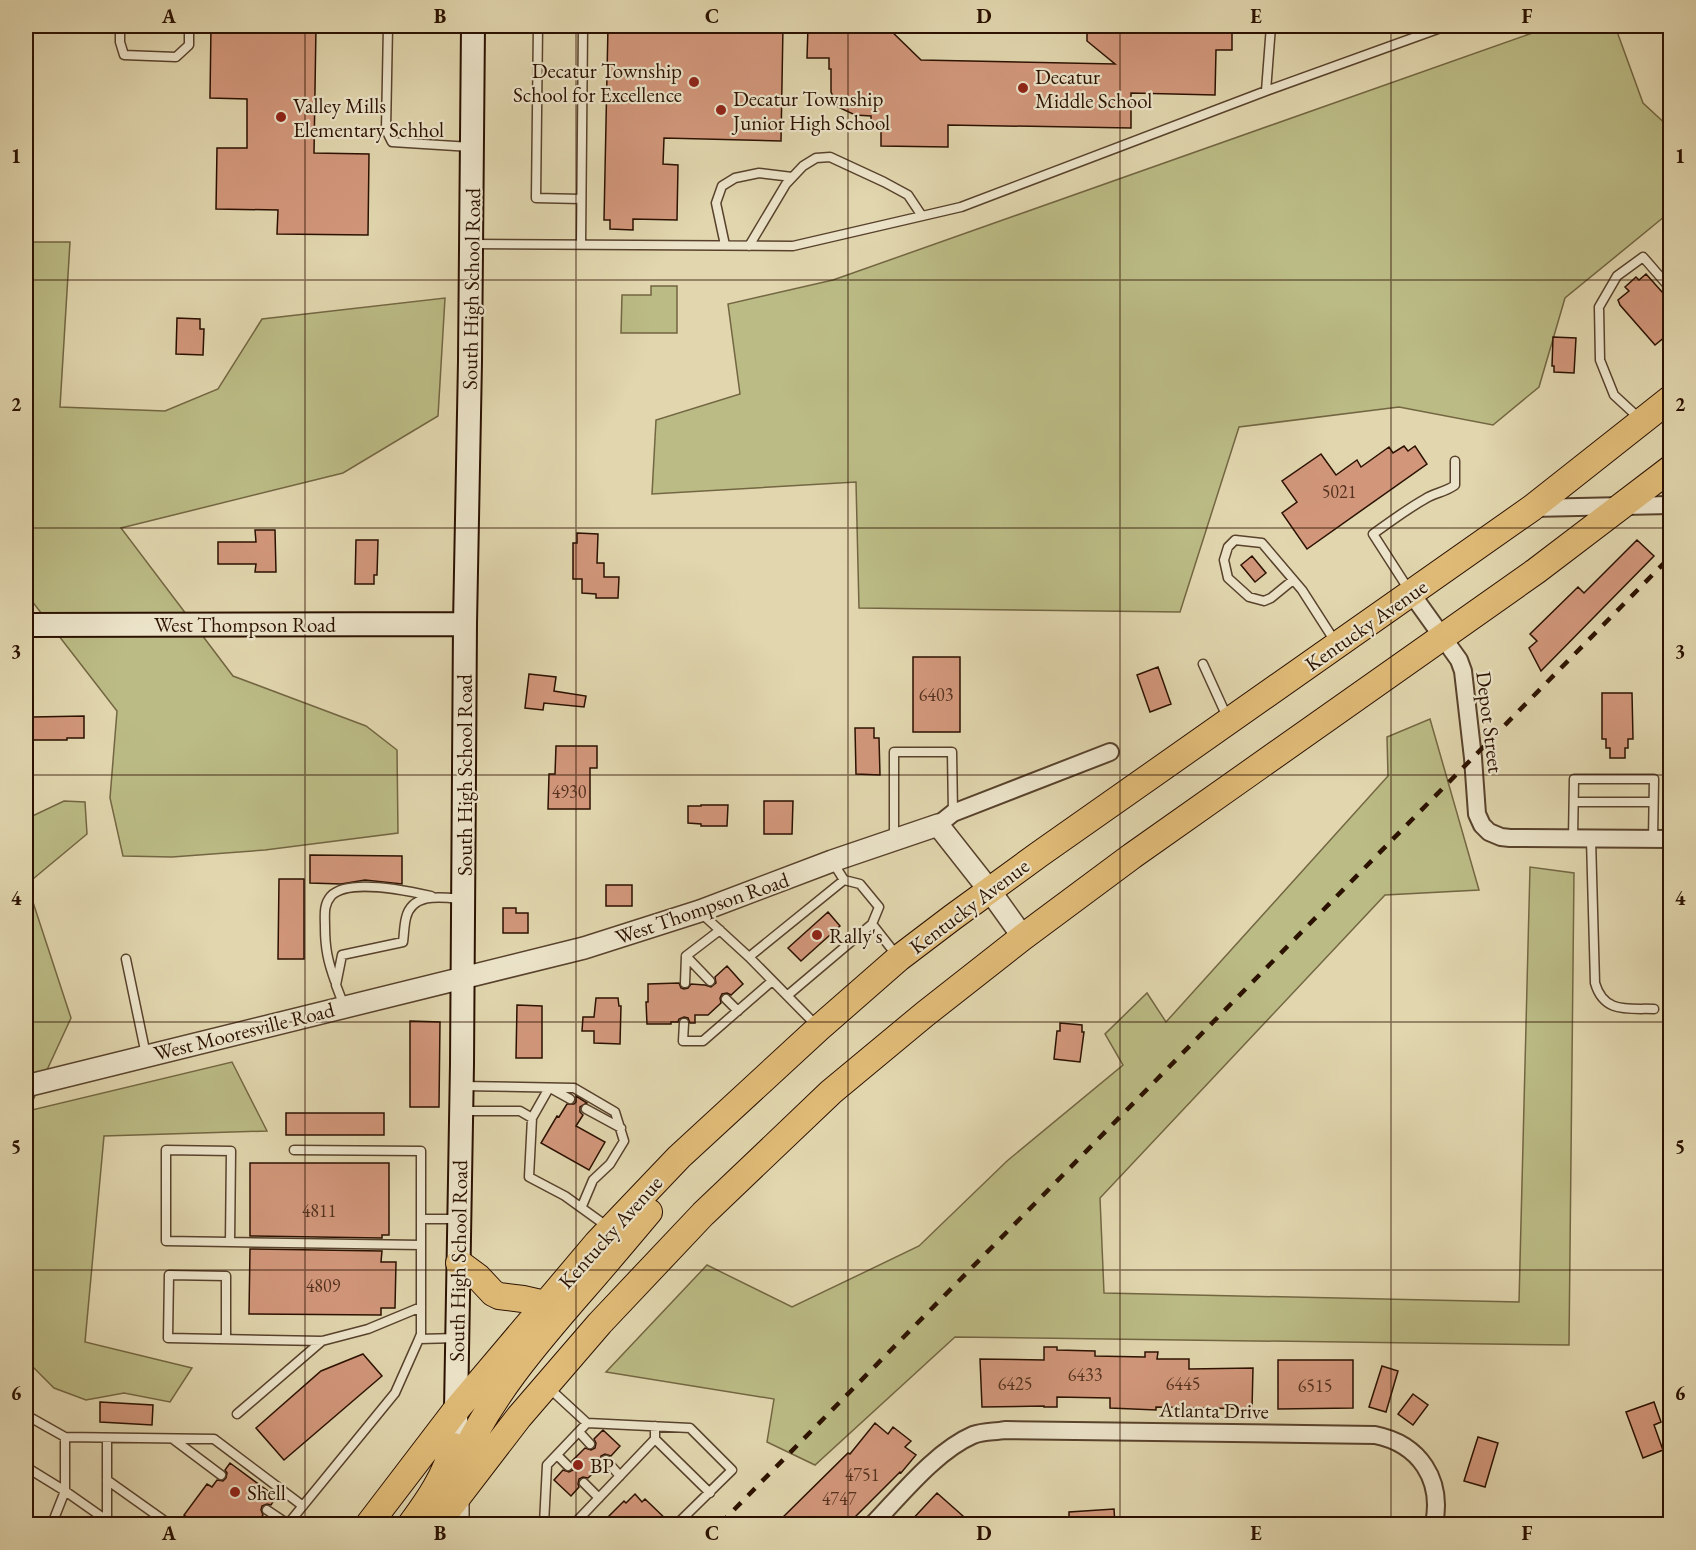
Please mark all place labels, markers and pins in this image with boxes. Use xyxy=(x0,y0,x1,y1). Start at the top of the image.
place label: Decatur Township School for Excellence xyxy=(513,57,682,108)
place label: Decatur Middle School xyxy=(1035,63,1152,114)
marker: Decatur Township School for Excellence xyxy=(687,75,701,89)
marker: Decatur Middle School xyxy=(1016,81,1030,95)
place label: Decatur Township Junior High School xyxy=(731,85,890,136)
place label: Valley Mills Elementary Schhol xyxy=(293,92,444,143)
marker: Decatur Township Junior High School xyxy=(714,103,728,117)
marker: Valley Mills Elementary Schhol xyxy=(274,110,288,124)
place label: Rally's xyxy=(829,922,883,949)
marker: Rally's xyxy=(810,928,824,942)
place label: BP xyxy=(590,1452,614,1479)
marker: BP xyxy=(571,1458,585,1472)
place label: Shell xyxy=(247,1479,286,1506)
marker: Shell xyxy=(228,1485,242,1499)

